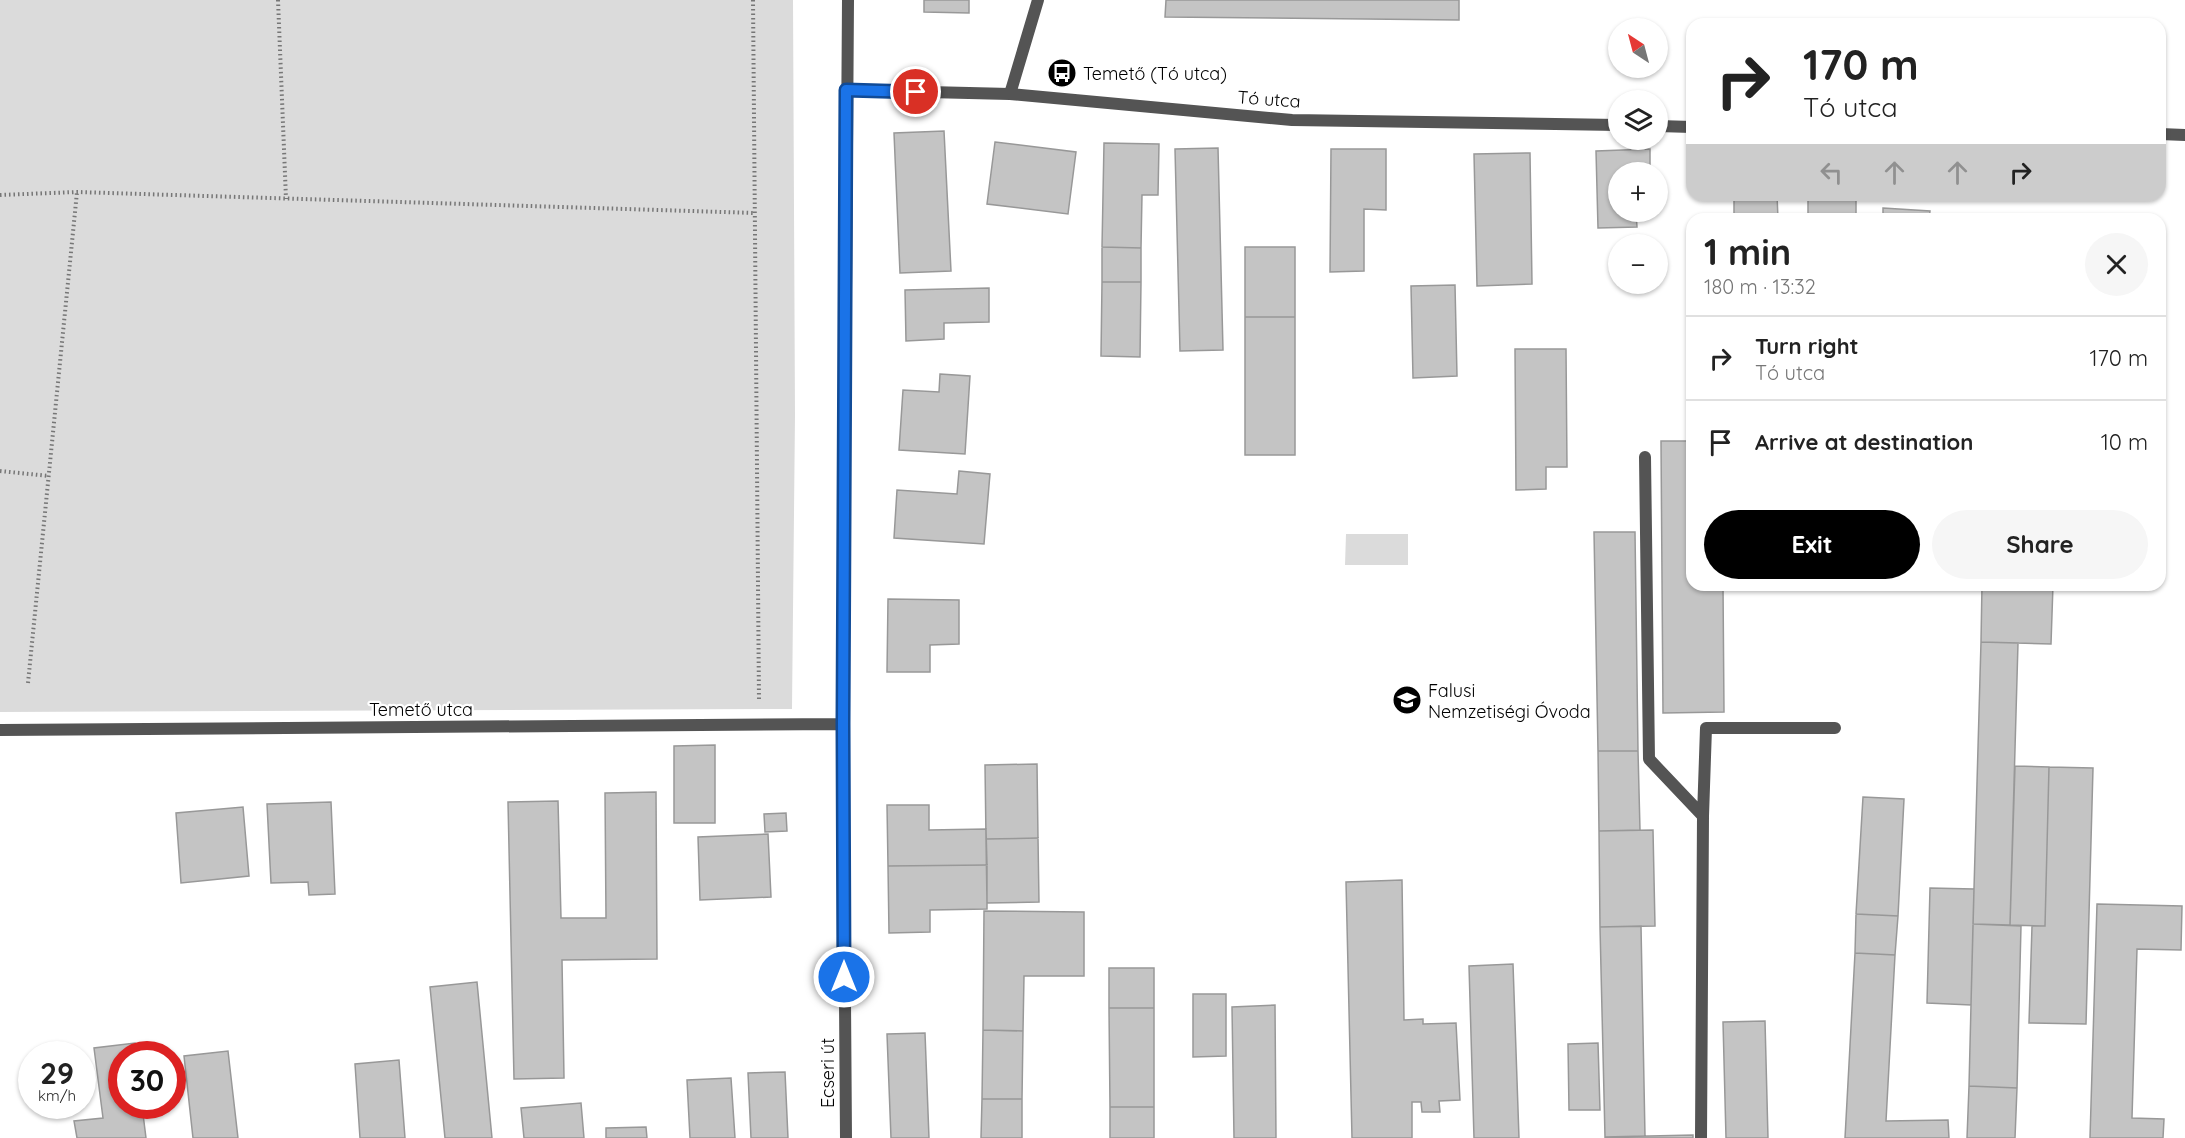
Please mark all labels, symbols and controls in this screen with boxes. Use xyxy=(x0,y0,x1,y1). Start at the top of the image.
north arrow xyxy=(1608,18,1668,78)
map controls xyxy=(1608,18,1668,294)
text: 170 m xyxy=(1803,38,1919,91)
icon: right xyxy=(1704,42,1782,120)
bus stop icon: Temető (Tó utca) xyxy=(1046,57,1078,89)
place label: Temető (Tó utca) xyxy=(1083,62,1227,85)
pin xyxy=(890,66,941,117)
icon: arrive xyxy=(899,75,932,108)
street label: Tó utca xyxy=(1237,85,1301,113)
button: layers xyxy=(1608,90,1668,150)
text: Tó utca xyxy=(1803,90,1898,124)
icon: left xyxy=(1815,156,1848,189)
icon: ahead xyxy=(1878,156,1911,189)
icon: ahead xyxy=(1941,156,1974,189)
icon: right xyxy=(2004,156,2037,189)
button: + xyxy=(1608,162,1668,222)
text: 1 min xyxy=(1704,229,1791,274)
button: close xyxy=(2085,233,2148,296)
button: − xyxy=(1608,234,1668,294)
text: 180 m · 13:32 xyxy=(1704,274,1816,299)
text: Turn right xyxy=(1755,332,1859,360)
icon: right xyxy=(1704,342,1737,375)
text: 170 m xyxy=(2089,344,2148,372)
text: Tó utca xyxy=(1755,360,1825,385)
icon: arrive xyxy=(1704,426,1737,459)
text: Arrive at destination xyxy=(1755,428,1973,456)
text: 10 m xyxy=(2101,428,2148,456)
button: Exit xyxy=(1704,510,1920,579)
button: Share xyxy=(1932,510,2148,579)
place label: Falusi Nemzetiségi Óvoda xyxy=(1428,679,1591,723)
school or university icon: Falusi Nemzetiségi Óvoda xyxy=(1391,684,1423,716)
street label: Temető utca xyxy=(369,698,473,721)
position arrow xyxy=(812,945,876,1009)
street label: Ecseri út xyxy=(816,1038,839,1108)
speed limit sign: 30 xyxy=(108,1041,186,1119)
text: 29 xyxy=(40,1054,74,1092)
text: km/h xyxy=(38,1086,76,1105)

